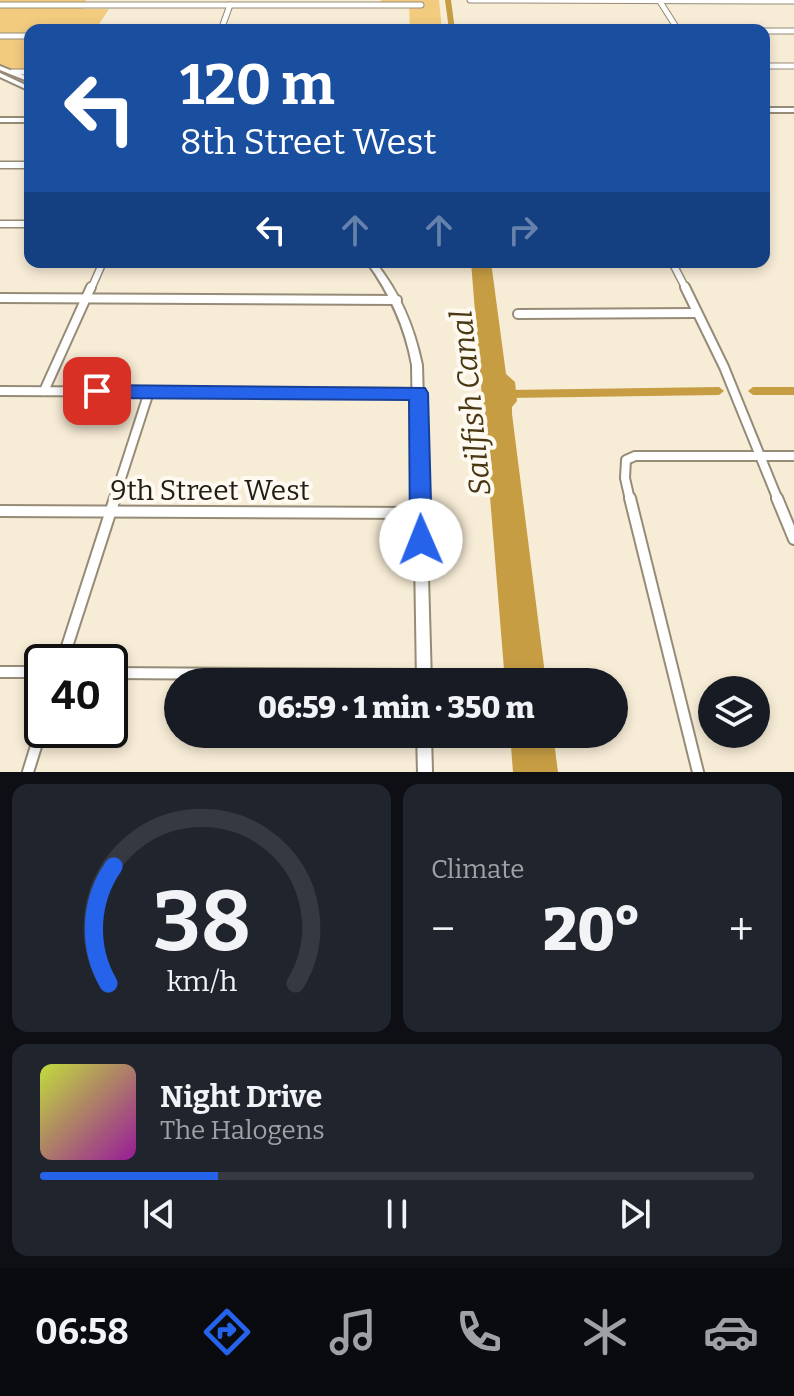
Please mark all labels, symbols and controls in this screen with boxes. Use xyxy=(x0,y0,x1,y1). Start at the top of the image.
text: 120 m xyxy=(180,52,335,119)
icon: left xyxy=(48,56,152,160)
text: 8th Street West xyxy=(180,120,437,164)
icon: left xyxy=(249,208,293,252)
icon: ahead xyxy=(333,208,377,252)
icon: ahead xyxy=(417,208,461,252)
icon: right xyxy=(501,208,545,252)
water label: Sailfish Canal xyxy=(443,309,499,497)
pin xyxy=(63,357,131,425)
icon: arrive xyxy=(75,369,119,413)
street label: 9th Street West xyxy=(110,474,310,507)
position arrow xyxy=(379,498,463,582)
speed limit sign: 40 xyxy=(24,644,128,748)
map controls xyxy=(698,676,770,748)
button: layers xyxy=(698,676,770,748)
text: 06:59 · 1 min · 350 m xyxy=(258,690,534,726)
text: Climate xyxy=(431,854,525,885)
text: 38 xyxy=(153,872,250,972)
text: 20° xyxy=(543,894,641,966)
text: − xyxy=(431,903,455,956)
text: + xyxy=(729,903,754,956)
text: km/h xyxy=(166,964,237,999)
text: Night Drive xyxy=(160,1079,322,1115)
text: The Halogens xyxy=(160,1115,325,1146)
icon: previous xyxy=(137,1192,181,1236)
icon: pause xyxy=(375,1192,419,1236)
icon: next xyxy=(613,1192,657,1236)
icon: directions xyxy=(199,1304,255,1360)
icon: music xyxy=(325,1304,381,1360)
icon: phone xyxy=(451,1304,507,1360)
icon: climate xyxy=(577,1304,633,1360)
icon: car xyxy=(703,1304,759,1360)
text: 06:58 xyxy=(35,1310,129,1354)

